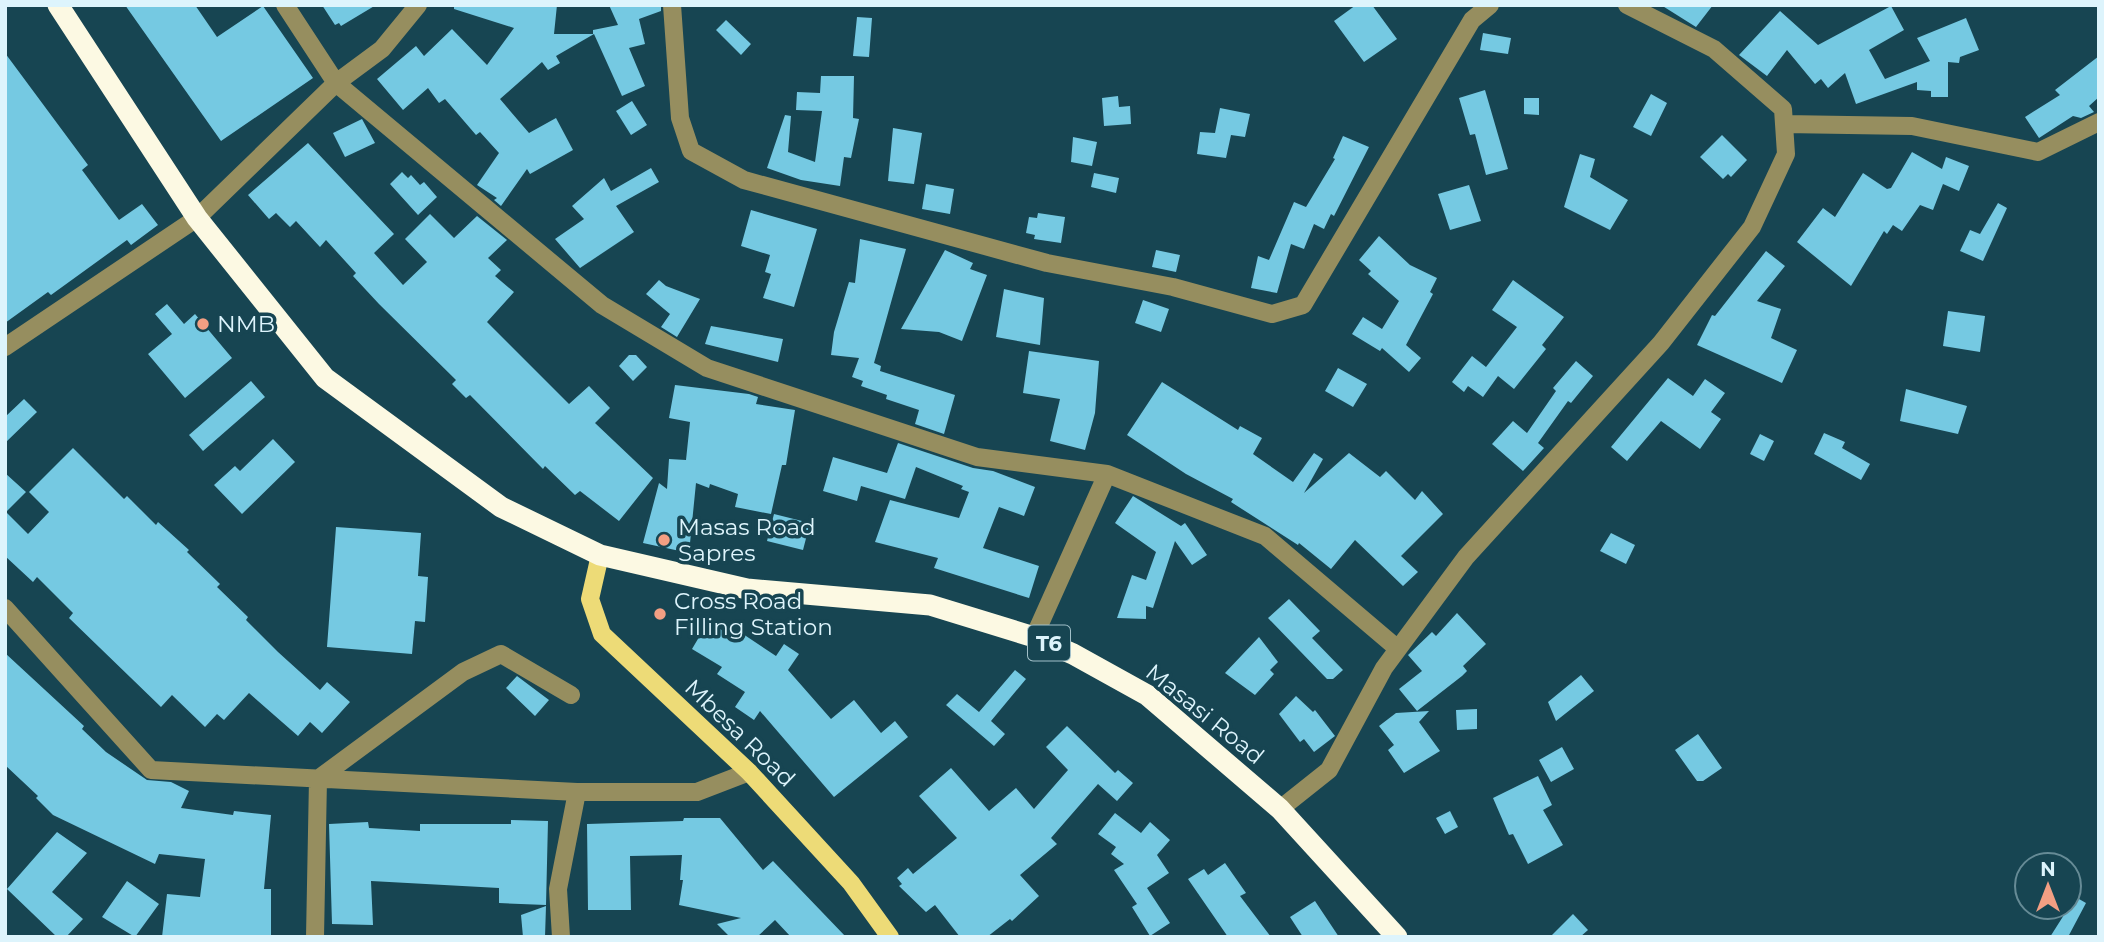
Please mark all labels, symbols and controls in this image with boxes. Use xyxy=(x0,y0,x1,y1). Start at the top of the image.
place label: NMB xyxy=(217,310,275,338)
marker: NMB xyxy=(195,316,211,332)
place label: Masas Road Sapres xyxy=(678,513,816,567)
marker: Masas Road Sapres xyxy=(656,532,672,548)
place label: Cross Road Filling Station xyxy=(674,587,833,641)
marker: Cross Road Filling Station xyxy=(652,606,668,622)
road number: T6 xyxy=(1028,626,1070,660)
street label: Masasi Road xyxy=(1140,658,1270,770)
street label: Mbesa Road xyxy=(679,673,801,793)
north arrow xyxy=(2013,851,2083,921)
text: N xyxy=(2040,858,2056,881)

